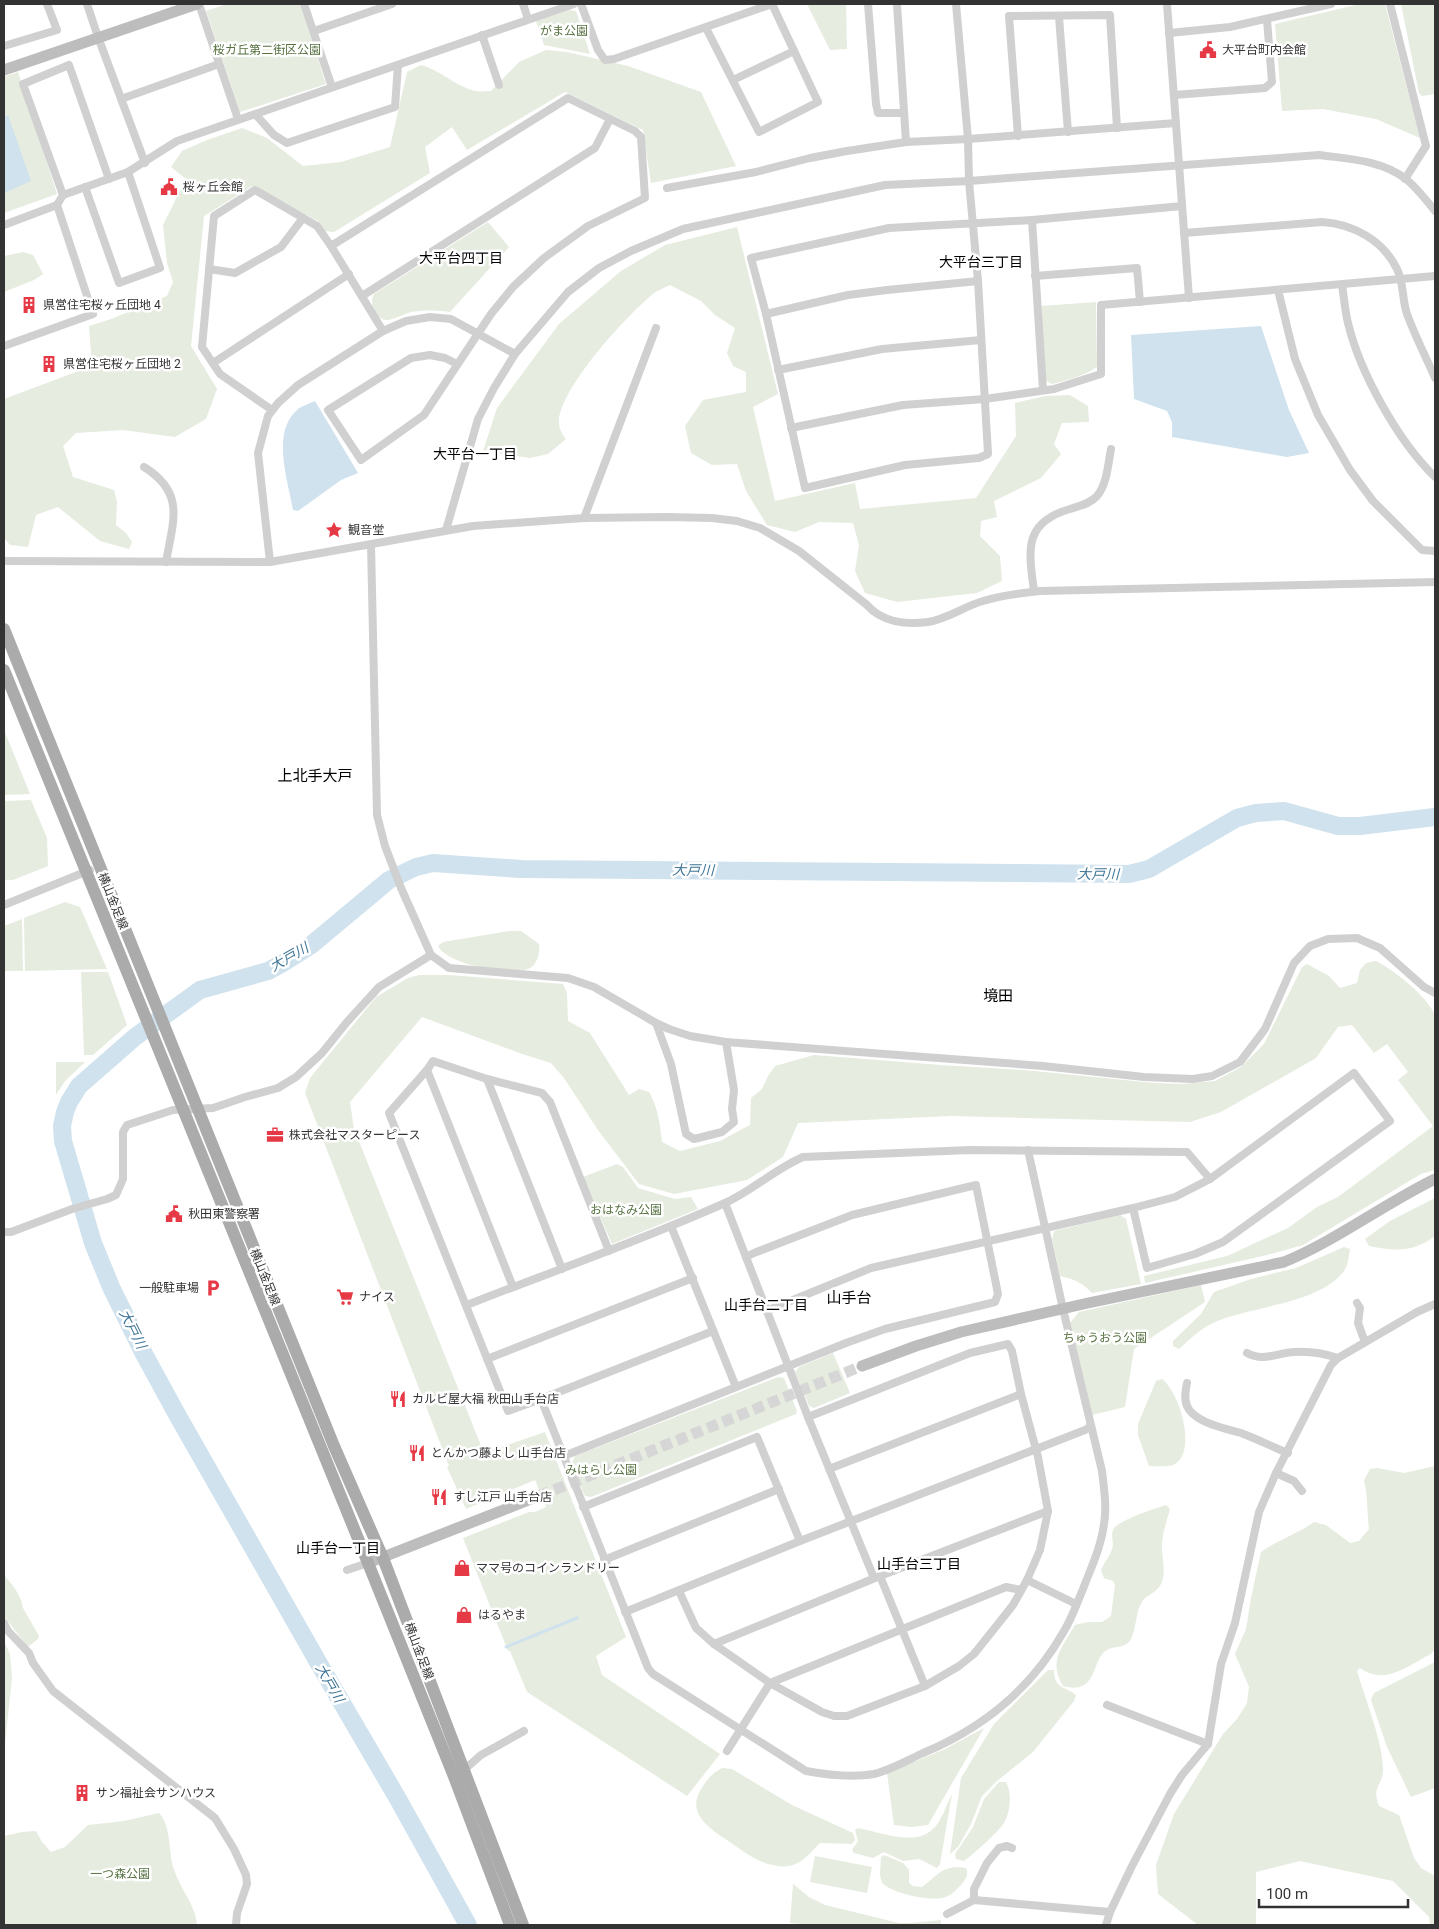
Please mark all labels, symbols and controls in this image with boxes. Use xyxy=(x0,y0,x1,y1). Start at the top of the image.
park label: がま公園 xyxy=(540,24,588,38)
public building icon: 大平台町内会館 xyxy=(1198,40,1218,60)
park label: 桜ガ丘第二街区公園 xyxy=(213,43,321,57)
place label: 大平台町内会館 xyxy=(1222,43,1306,57)
public building icon: 桜ヶ丘会館 xyxy=(159,177,179,197)
place label: 桜ヶ丘会館 xyxy=(183,180,243,194)
district label: 大平台四丁目 xyxy=(419,250,503,266)
district label: 大平台三丁目 xyxy=(939,254,1023,270)
building icon: 県営住宅桜ヶ丘団地 4 xyxy=(19,295,39,315)
place label: 県営住宅桜ヶ丘団地 4 xyxy=(43,298,161,312)
building icon: 県営住宅桜ヶ丘団地 2 xyxy=(39,354,59,374)
place label: 県営住宅桜ヶ丘団地 2 xyxy=(63,357,181,371)
district label: 大平台一丁目 xyxy=(433,446,517,462)
place icon: 観音堂 xyxy=(324,520,344,540)
place label: 観音堂 xyxy=(348,523,384,537)
district label: 上北手大戸 xyxy=(277,767,353,785)
water label: 大戸川 xyxy=(672,862,716,878)
water label: 大戸川 xyxy=(1077,866,1121,882)
street label: 横山金足線 xyxy=(95,871,131,931)
water label: 大戸川 xyxy=(267,939,313,974)
district label: 境田 xyxy=(983,987,1013,1005)
office icon: 株式会社マスターピース xyxy=(265,1125,285,1145)
place label: 株式会社マスターピース xyxy=(289,1128,420,1142)
park label: おはなみ公園 xyxy=(590,1203,662,1217)
public building icon: 秋田東警察署 xyxy=(164,1204,184,1224)
place label: 秋田東警察署 xyxy=(188,1207,260,1221)
street label: 横山金足線 xyxy=(247,1247,283,1307)
parking icon: 一般駐車場 xyxy=(203,1278,223,1298)
place label: 一般駐車場 xyxy=(139,1281,199,1295)
supermarket icon: ナイス xyxy=(335,1287,355,1307)
district label: 山手台 xyxy=(826,1289,872,1307)
place label: ナイス xyxy=(359,1290,395,1304)
district label: 山手台二丁目 xyxy=(724,1297,808,1313)
water label: 大戸川 xyxy=(116,1307,151,1353)
park label: ちゅうおう公園 xyxy=(1063,1331,1147,1345)
restaurant icon: カルビ屋大福 秋田山手台店 xyxy=(388,1389,408,1409)
place label: カルビ屋大福 秋田山手台店 xyxy=(412,1392,559,1406)
restaurant icon: とんかつ藤よし 山手台店 xyxy=(407,1443,427,1463)
place label: とんかつ藤よし 山手台店 xyxy=(431,1446,566,1460)
park label: みはらし公園 xyxy=(565,1463,637,1477)
restaurant icon: すし江戸 山手台店 xyxy=(429,1487,449,1507)
place label: すし江戸 山手台店 xyxy=(453,1490,552,1504)
district label: 山手台一丁目 xyxy=(296,1540,380,1556)
district label: 山手台三丁目 xyxy=(877,1556,961,1572)
shop icon: ママ号のコインランドリー xyxy=(452,1558,472,1578)
place label: ママ号のコインランドリー xyxy=(476,1561,620,1575)
shop icon: はるやま xyxy=(454,1605,474,1625)
place label: はるやま xyxy=(478,1608,526,1622)
street label: 横山金足線 xyxy=(402,1620,436,1682)
water label: 大戸川 xyxy=(313,1661,348,1707)
building icon: サン福祉会サンハウス xyxy=(72,1783,92,1803)
place label: サン福祉会サンハウス xyxy=(96,1786,216,1800)
park label: 一つ森公園 xyxy=(90,1867,150,1881)
scale bar xyxy=(1259,1876,1408,1908)
text: 100 m xyxy=(1266,1885,1308,1903)

